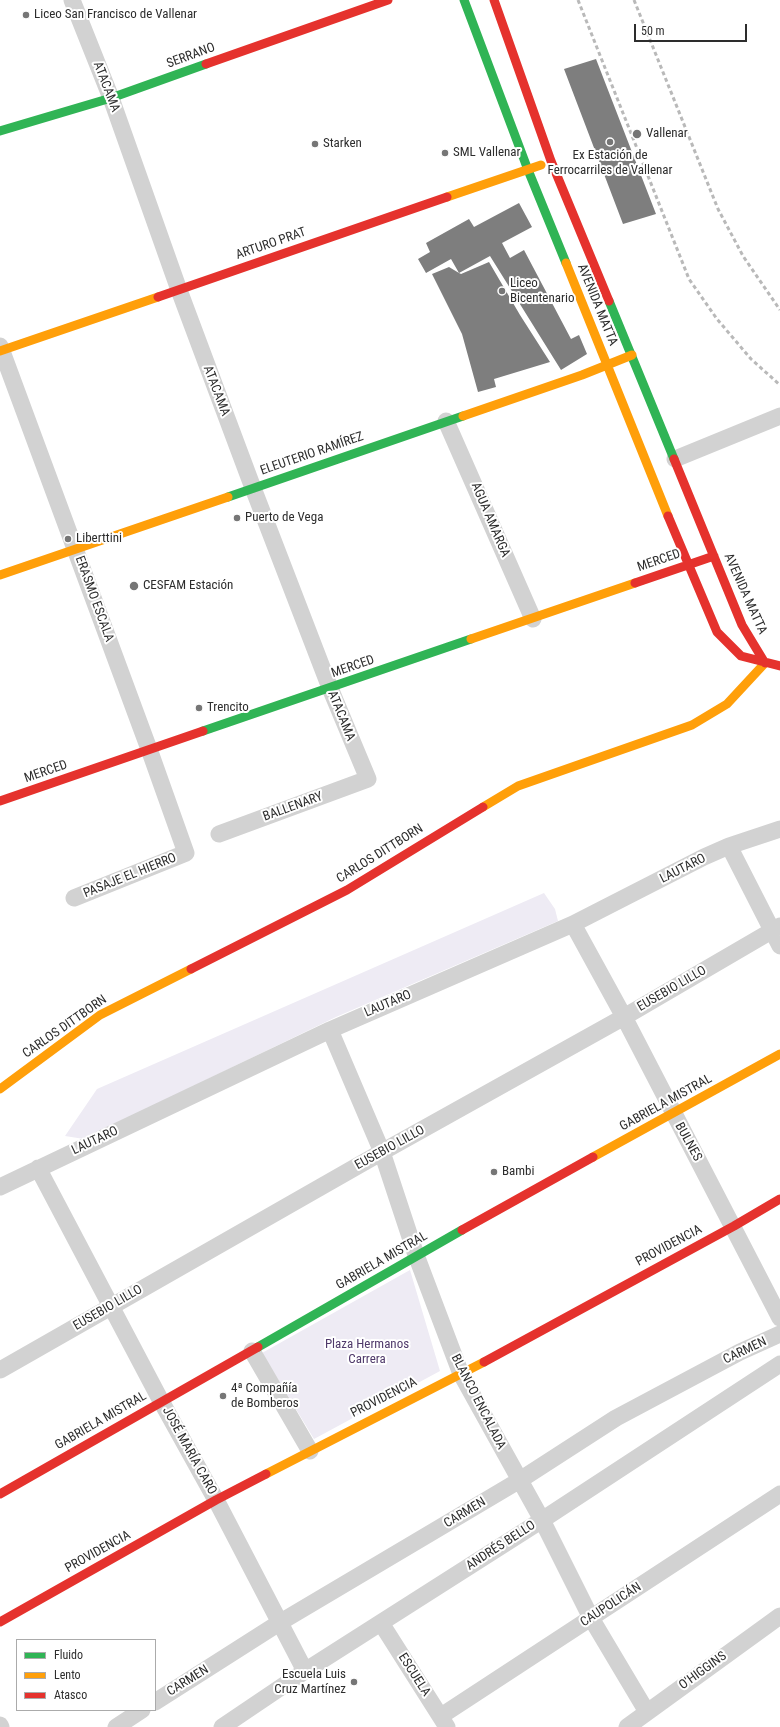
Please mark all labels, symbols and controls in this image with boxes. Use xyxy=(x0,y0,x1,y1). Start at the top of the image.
place label: Liceo San Francisco de Vallenar xyxy=(34,7,197,23)
marker: Liceo San Francisco de Vallenar xyxy=(21,10,31,20)
scale bar xyxy=(636,16,749,42)
text: 50 m xyxy=(641,24,665,38)
street label: SERRANO xyxy=(165,40,217,72)
street label: ATACAMA xyxy=(89,60,123,114)
place label: Vallenar xyxy=(646,126,688,142)
marker: Vallenar xyxy=(631,128,643,140)
place label: Starken xyxy=(323,136,362,152)
marker: Ex Estación de Ferrocarriles de Vallenar xyxy=(605,137,615,147)
marker: Starken xyxy=(310,139,320,149)
place label: SML Vallenar xyxy=(453,145,520,161)
marker: SML Vallenar xyxy=(440,148,450,158)
place label: Ex Estación de Ferrocarriles de Vallenar xyxy=(548,148,672,179)
street label: ARTURO PRAT xyxy=(234,225,308,263)
street label: AVENIDA MATTA xyxy=(573,262,621,348)
place label: Liceo Bicentenario xyxy=(510,276,574,307)
marker: Liceo Bicentenario xyxy=(497,286,507,296)
street label: ATACAMA xyxy=(199,364,233,418)
street label: ELEUTERIO RAMÍREZ xyxy=(258,429,366,479)
street label: AGUA AMARGA xyxy=(467,480,513,560)
place label: Puerto de Vega xyxy=(245,510,323,526)
marker: Puerto de Vega xyxy=(232,513,242,523)
place label: Liberttini xyxy=(76,531,122,547)
marker: Liberttini xyxy=(63,534,73,544)
street label: MERCED xyxy=(635,546,683,576)
street label: AVENIDA MATTA xyxy=(720,551,770,637)
street label: ERASMO ESCALA xyxy=(71,554,117,644)
place label: CESFAM Estación xyxy=(143,578,233,594)
marker: CESFAM Estación xyxy=(128,580,140,592)
street label: MERCED xyxy=(329,652,377,682)
street label: ATACAMA xyxy=(324,689,358,743)
place label: Trencito xyxy=(207,700,249,716)
marker: Trencito xyxy=(194,703,204,713)
street label: MERCED xyxy=(22,757,70,787)
street label: BALLENARY xyxy=(261,789,325,825)
street label: CARLOS DITTBORN xyxy=(334,821,426,887)
street label: PASAJE EL HIERRO xyxy=(81,850,179,902)
street label: LAUTARO xyxy=(657,851,709,887)
street label: EUSEBIO LILLO xyxy=(635,963,709,1015)
street label: LAUTARO xyxy=(362,987,414,1021)
street label: CARLOS DITTBORN xyxy=(20,992,110,1062)
street label: GABRIELA MISTRAL xyxy=(617,1071,715,1135)
street label: BULNES xyxy=(671,1120,705,1164)
street label: EUSEBIO LILLO xyxy=(352,1122,428,1174)
street label: LAUTARO xyxy=(69,1123,121,1159)
place label: Bambi xyxy=(502,1164,535,1180)
marker: Bambi xyxy=(489,1167,499,1177)
street label: PROVIDENCIA xyxy=(633,1222,705,1270)
street label: GABRIELA MISTRAL xyxy=(334,1229,430,1293)
street label: EUSEBIO LILLO xyxy=(71,1282,145,1334)
street label: CARMEN xyxy=(721,1334,769,1368)
park label: Plaza Hermanos Carrera xyxy=(325,1337,409,1368)
street label: BLANCO ENCALADA xyxy=(447,1352,509,1452)
street label: PROVIDENCIA xyxy=(348,1375,420,1421)
place label: 4ª Compañía de Bomberos xyxy=(231,1381,299,1412)
street label: GABRIELA MISTRAL xyxy=(53,1389,149,1453)
marker: 4ª Compañía de Bomberos xyxy=(218,1391,228,1401)
street label: JOSÉ MARÍA CARO xyxy=(158,1404,220,1498)
street label: CARMEN xyxy=(441,1494,489,1532)
street label: ANDRÉS BELLO xyxy=(463,1518,539,1574)
street label: PROVIDENCIA xyxy=(63,1528,133,1576)
street label: CAUPOLICÁN xyxy=(578,1580,644,1630)
legend xyxy=(16,1639,156,1711)
text: Fluido xyxy=(54,1648,83,1662)
street label: O'HIGGINS xyxy=(676,1649,730,1693)
street label: ESCUELA xyxy=(394,1651,434,1699)
street label: CARMEN xyxy=(164,1662,212,1700)
place label: Escuela Luis Cruz Martínez xyxy=(274,1667,346,1698)
text: Lento xyxy=(54,1668,81,1682)
marker: Escuela Luis Cruz Martínez xyxy=(349,1677,359,1687)
text: Atasco xyxy=(54,1688,87,1702)

